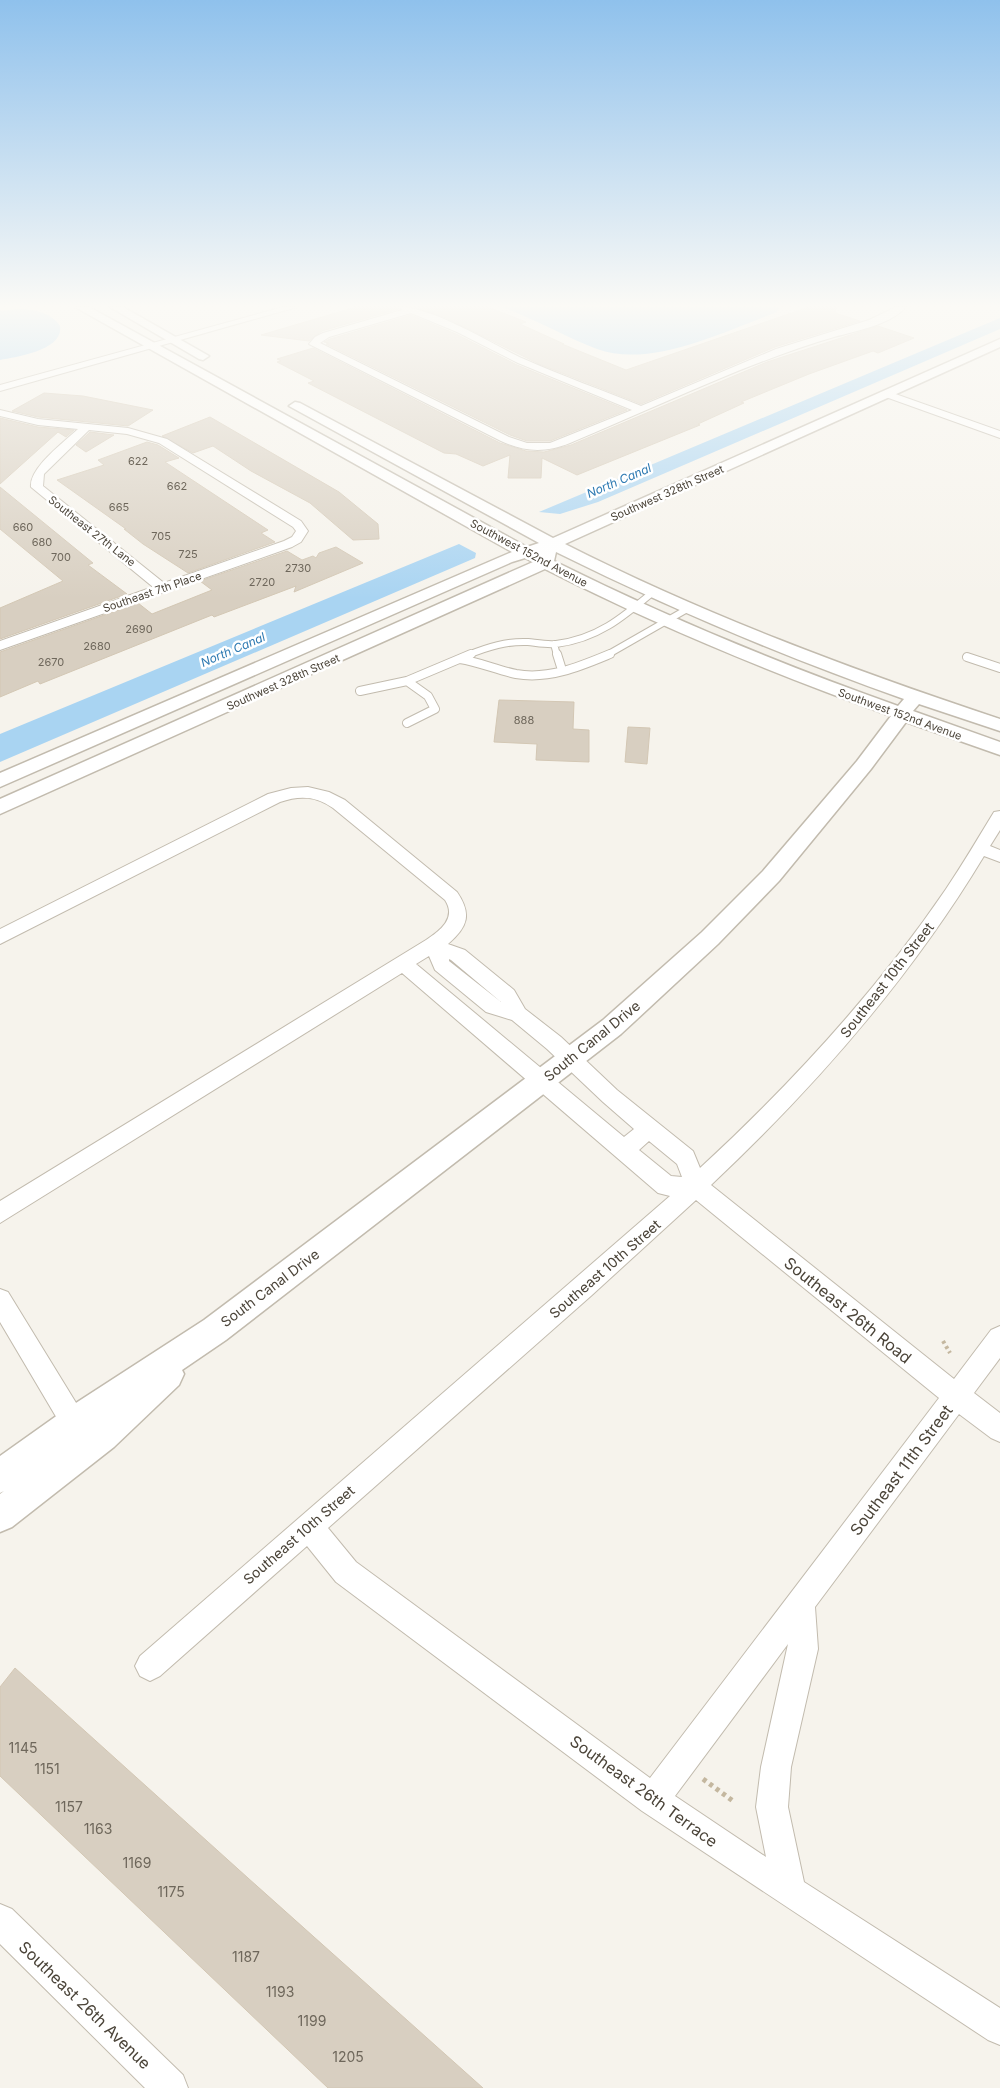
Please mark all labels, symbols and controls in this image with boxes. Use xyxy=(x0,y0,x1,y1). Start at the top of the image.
house number: 622 xyxy=(128,454,148,468)
water label: North Canal xyxy=(584,460,654,501)
street label: Southwest 328th Street xyxy=(608,462,726,524)
house number: 662 xyxy=(167,479,187,493)
street label: Southeast 27th Lane xyxy=(46,493,138,569)
house number: 665 xyxy=(109,500,129,514)
street label: Southwest 152nd Avenue xyxy=(468,516,590,590)
house number: 660 xyxy=(13,520,33,534)
house number: 705 xyxy=(151,529,171,543)
house number: 680 xyxy=(32,535,52,549)
house number: 725 xyxy=(178,547,198,561)
house number: 700 xyxy=(51,550,71,564)
house number: 2730 xyxy=(285,561,311,575)
street label: Southeast 7th Place xyxy=(101,569,203,615)
house number: 2720 xyxy=(249,575,275,589)
house number: 2690 xyxy=(125,622,153,636)
water label: North Canal xyxy=(198,629,268,670)
house number: 2680 xyxy=(83,639,111,653)
street label: Southwest 328th Street xyxy=(224,651,342,713)
house number: 2670 xyxy=(38,655,64,669)
street label: Southwest 152nd Avenue xyxy=(836,685,964,743)
house number: 888 xyxy=(514,713,534,727)
street label: Southeast 10th Street xyxy=(836,918,937,1041)
street label: South Canal Drive xyxy=(540,997,643,1085)
street label: Southeast 10th Street xyxy=(546,1215,664,1321)
street label: South Canal Drive xyxy=(217,1245,322,1330)
street label: Southeast 26th Road xyxy=(780,1252,916,1368)
street label: Southeast 11th Street xyxy=(845,1401,957,1539)
street label: Southeast 10th Street xyxy=(240,1481,358,1587)
street label: Southeast 26th Terrace xyxy=(566,1731,722,1851)
house number: 1145 xyxy=(9,1739,37,1756)
house number: 1151 xyxy=(34,1760,60,1777)
house number: 1157 xyxy=(55,1798,83,1815)
house number: 1163 xyxy=(84,1820,112,1837)
house number: 1169 xyxy=(123,1854,151,1871)
house number: 1175 xyxy=(157,1883,185,1900)
street label: Southeast 26th Avenue xyxy=(15,1937,155,2073)
house number: 1187 xyxy=(232,1948,260,1965)
house number: 1193 xyxy=(266,1983,294,2000)
house number: 1199 xyxy=(298,2012,326,2029)
house number: 1205 xyxy=(332,2048,364,2065)

